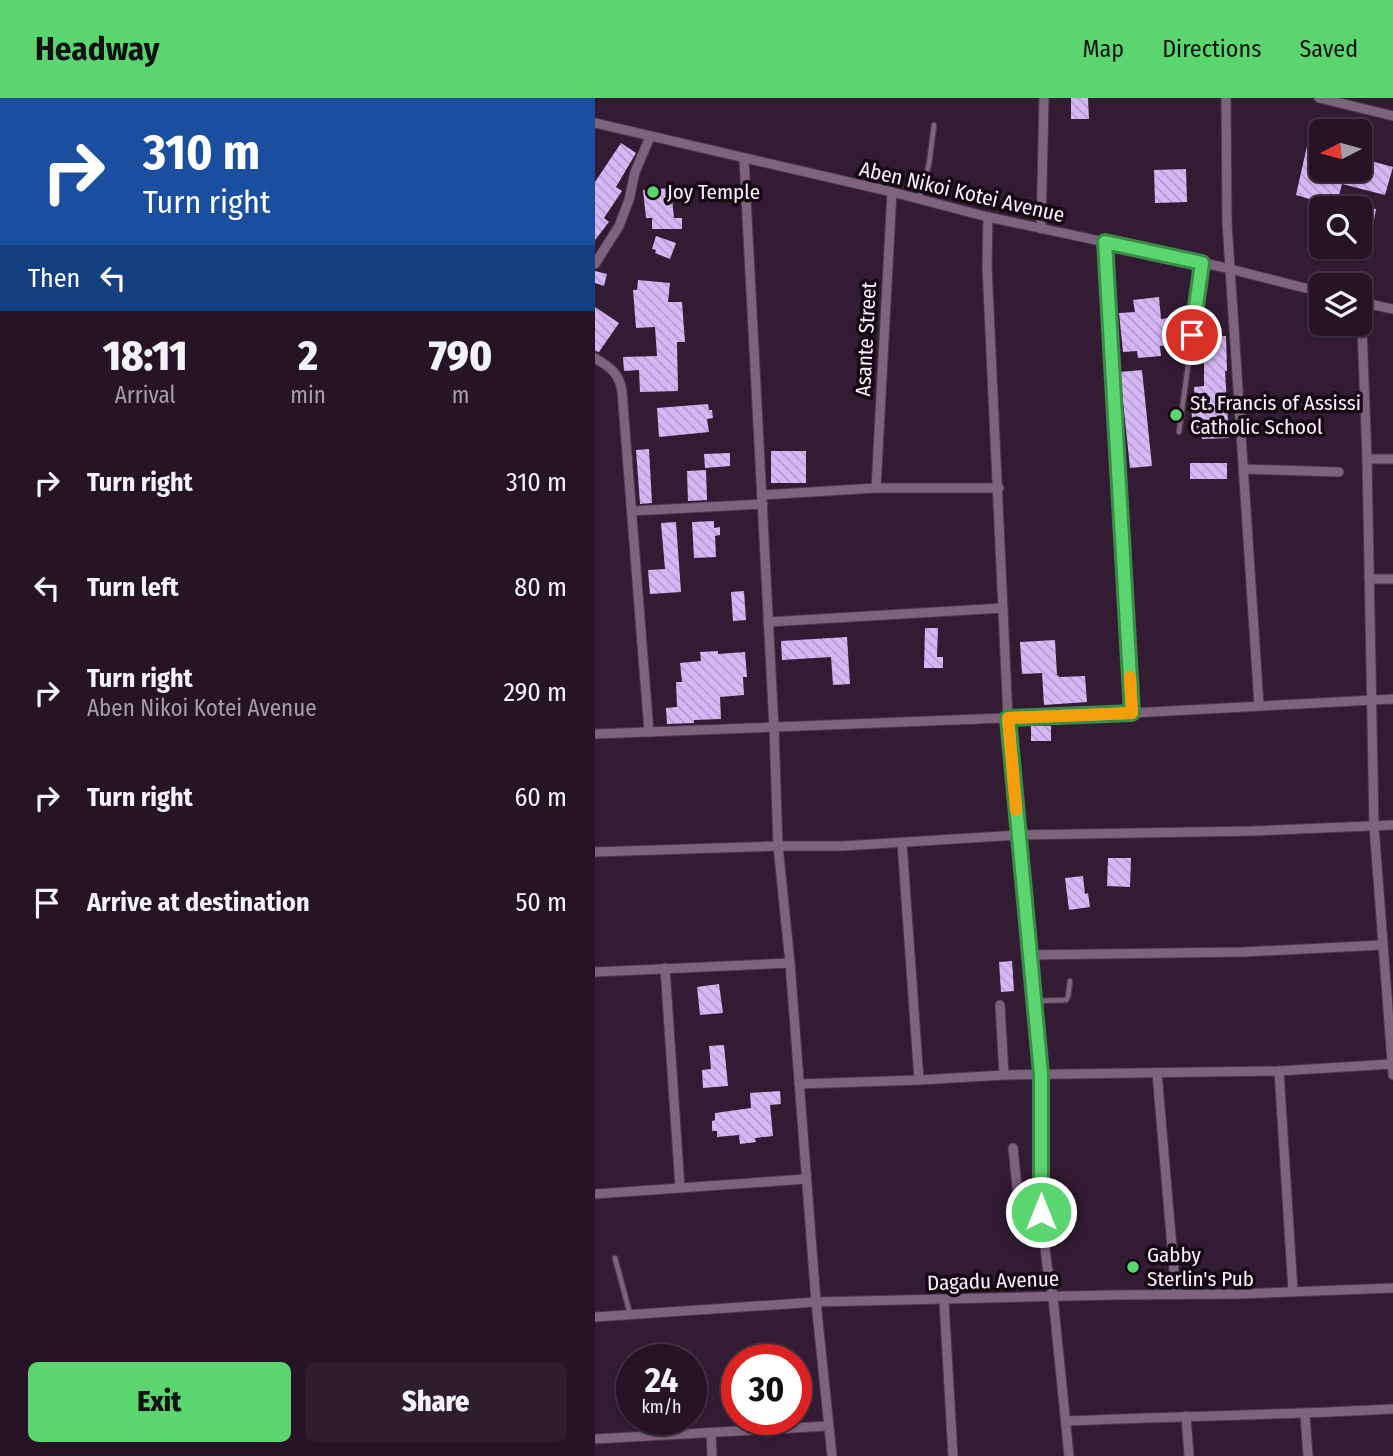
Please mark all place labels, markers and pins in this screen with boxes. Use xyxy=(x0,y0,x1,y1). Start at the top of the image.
place label: Joy Temple xyxy=(667,179,760,205)
marker: Joy Temple xyxy=(645,184,661,200)
pin xyxy=(1162,305,1222,365)
place label: St. Francis of Assissi Catholic School xyxy=(1190,390,1361,440)
marker: St. Francis of Assissi Catholic School xyxy=(1168,407,1184,423)
place label: Gabby Sterlin's Pub xyxy=(1147,1242,1254,1292)
marker: Gabby Sterlin's Pub xyxy=(1125,1259,1141,1275)

